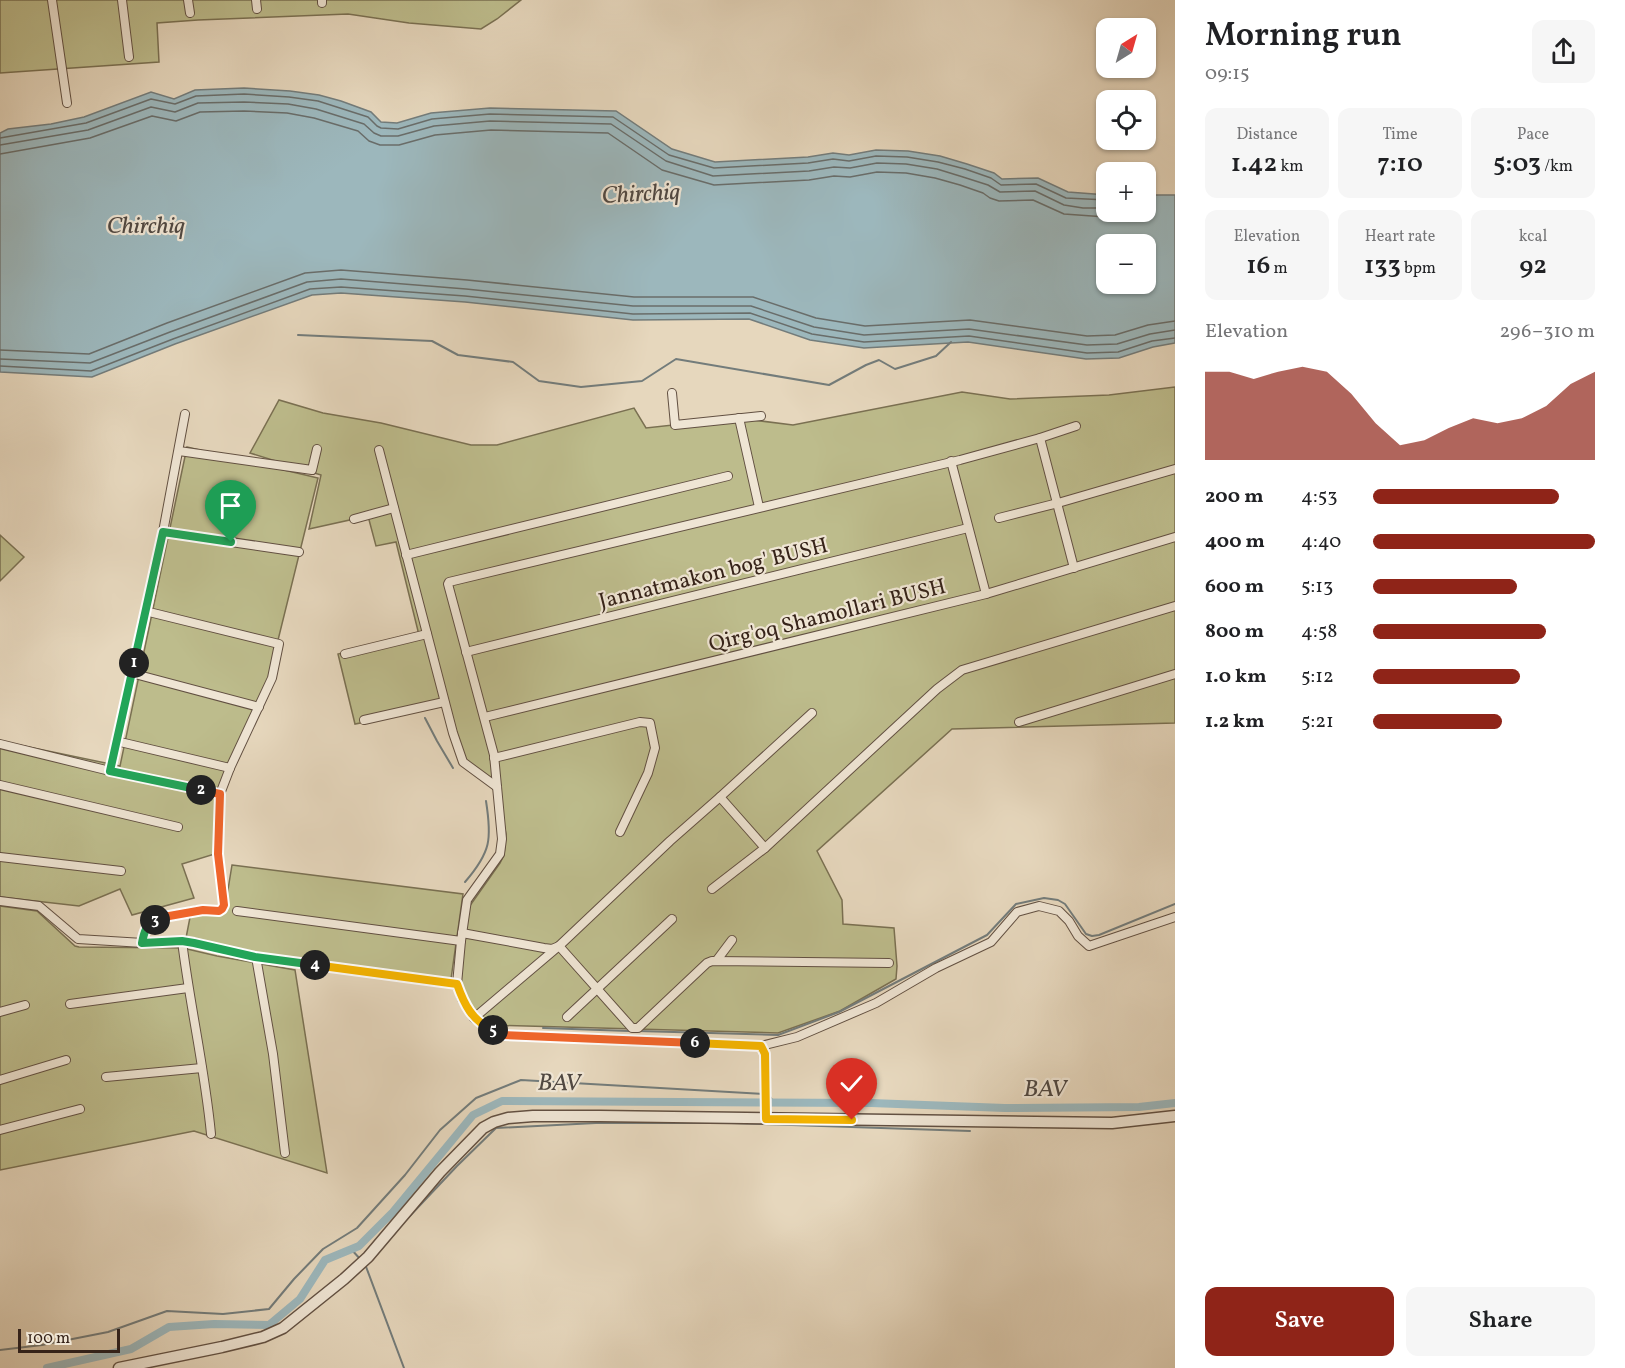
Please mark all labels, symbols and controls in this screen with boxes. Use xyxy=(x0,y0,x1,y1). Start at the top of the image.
text: Morning run xyxy=(1205,14,1402,60)
north arrow xyxy=(1096,18,1156,78)
map controls xyxy=(1096,18,1156,294)
button: share xyxy=(1532,20,1595,83)
text: 09:15 xyxy=(1205,60,1250,88)
button: locate xyxy=(1096,90,1156,150)
text: Distance xyxy=(1236,124,1298,146)
text: Time xyxy=(1382,124,1418,146)
text: Pace xyxy=(1517,124,1549,146)
text: 1.42 xyxy=(1231,146,1277,182)
text: 7:10 xyxy=(1377,146,1423,182)
text: 5:03 xyxy=(1493,146,1541,182)
text: km xyxy=(1277,156,1303,178)
text: /km xyxy=(1541,156,1573,178)
button: + xyxy=(1096,162,1156,222)
water label: Chirchiq xyxy=(601,176,681,214)
water label: Chirchiq xyxy=(107,210,185,244)
text: Elevation xyxy=(1234,226,1300,248)
text: Heart rate xyxy=(1365,226,1435,248)
text: kcal xyxy=(1519,226,1547,248)
button: − xyxy=(1096,234,1156,294)
text: 16 xyxy=(1246,248,1270,284)
text: 133 xyxy=(1364,248,1401,284)
text: 92 xyxy=(1519,248,1547,284)
text: m xyxy=(1270,258,1288,280)
text: bpm xyxy=(1401,258,1436,280)
text: Elevation xyxy=(1205,318,1288,346)
text: 296–310 m xyxy=(1500,318,1595,346)
pin xyxy=(205,480,256,542)
text: 200 m xyxy=(1205,483,1263,511)
text: 4:53 xyxy=(1301,483,1338,511)
icon: arrive xyxy=(214,489,247,522)
text: 400 m xyxy=(1205,528,1265,556)
text: 4:40 xyxy=(1301,528,1341,556)
street label: Jannatmakon bog' BUSH xyxy=(596,531,831,618)
street label: Qirg'oq Shamollari BUSH xyxy=(706,572,950,661)
text: 600 m xyxy=(1205,573,1264,601)
text: 5:13 xyxy=(1301,573,1333,601)
text: 800 m xyxy=(1205,618,1264,646)
text: 4:58 xyxy=(1301,618,1337,646)
pin: 1 xyxy=(119,648,149,678)
text: 1 xyxy=(131,652,137,674)
text: 1.0 km xyxy=(1205,663,1267,691)
text: 5:12 xyxy=(1301,663,1334,691)
text: 1.2 km xyxy=(1205,708,1265,736)
text: 5:21 xyxy=(1301,708,1334,736)
pin: 2 xyxy=(186,775,216,805)
text: 2 xyxy=(197,779,205,801)
pin: 3 xyxy=(140,905,170,935)
text: 3 xyxy=(151,909,159,931)
pin: 4 xyxy=(300,950,330,980)
text: 4 xyxy=(310,954,320,976)
pin: 5 xyxy=(478,1015,508,1045)
text: 5 xyxy=(489,1019,497,1041)
pin: 6 xyxy=(680,1028,710,1058)
text: 6 xyxy=(691,1032,699,1054)
pin xyxy=(826,1058,877,1120)
water label: BAV xyxy=(537,1067,583,1101)
icon: check xyxy=(835,1067,868,1100)
water label: BAV xyxy=(1024,1073,1069,1107)
button: Save xyxy=(1205,1287,1394,1356)
button: Share xyxy=(1406,1287,1595,1356)
scale bar xyxy=(18,1326,120,1354)
text: 100 m xyxy=(27,1328,70,1350)

